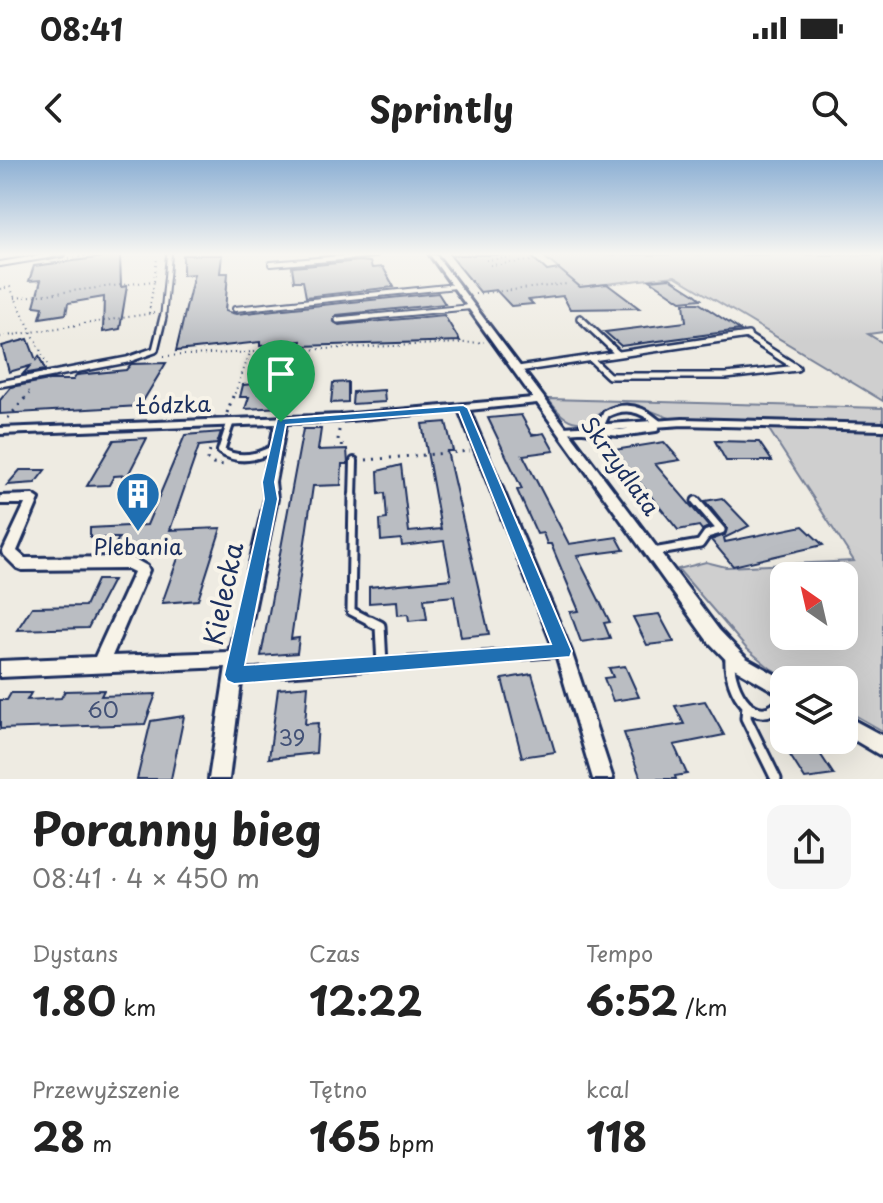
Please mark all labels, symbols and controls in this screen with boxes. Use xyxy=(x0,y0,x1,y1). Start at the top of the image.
text: 08:41 xyxy=(40,6,123,51)
text: Sprintly xyxy=(369,81,514,135)
icon: back xyxy=(32,86,76,130)
icon: search xyxy=(807,86,851,130)
pin xyxy=(247,340,315,422)
icon: arrive xyxy=(259,352,303,396)
street label: Łódzka xyxy=(135,386,212,421)
street label: Skrzydlata xyxy=(574,409,669,522)
building icon: Plebania xyxy=(114,470,162,533)
place label: Plebania xyxy=(94,529,183,562)
street label: Kielecka xyxy=(193,538,253,649)
north arrow xyxy=(770,562,858,650)
map controls xyxy=(770,562,858,754)
button: layers xyxy=(770,666,858,754)
house number: 60 xyxy=(87,692,119,725)
house number: 39 xyxy=(279,720,305,753)
text: Poranny bieg xyxy=(32,795,321,861)
button: share xyxy=(767,805,851,889)
text: 08:41 · 4 × 450 m xyxy=(32,858,260,897)
text: Dystans xyxy=(32,936,118,969)
text: Czas xyxy=(309,936,360,969)
text: Tempo xyxy=(586,936,653,969)
text: 1.80 xyxy=(32,969,116,1030)
text: 12:22 xyxy=(309,969,422,1030)
text: 6:52 xyxy=(586,969,678,1030)
text: km xyxy=(116,990,156,1023)
text: /km xyxy=(678,990,727,1023)
text: Przewyższenie xyxy=(32,1072,180,1105)
text: Tętno xyxy=(309,1072,367,1105)
text: kcal xyxy=(586,1072,630,1105)
text: 28 xyxy=(32,1105,85,1166)
text: 165 xyxy=(309,1105,382,1166)
text: 118 xyxy=(586,1105,647,1166)
text: m xyxy=(85,1126,112,1159)
text: bpm xyxy=(382,1126,434,1159)

